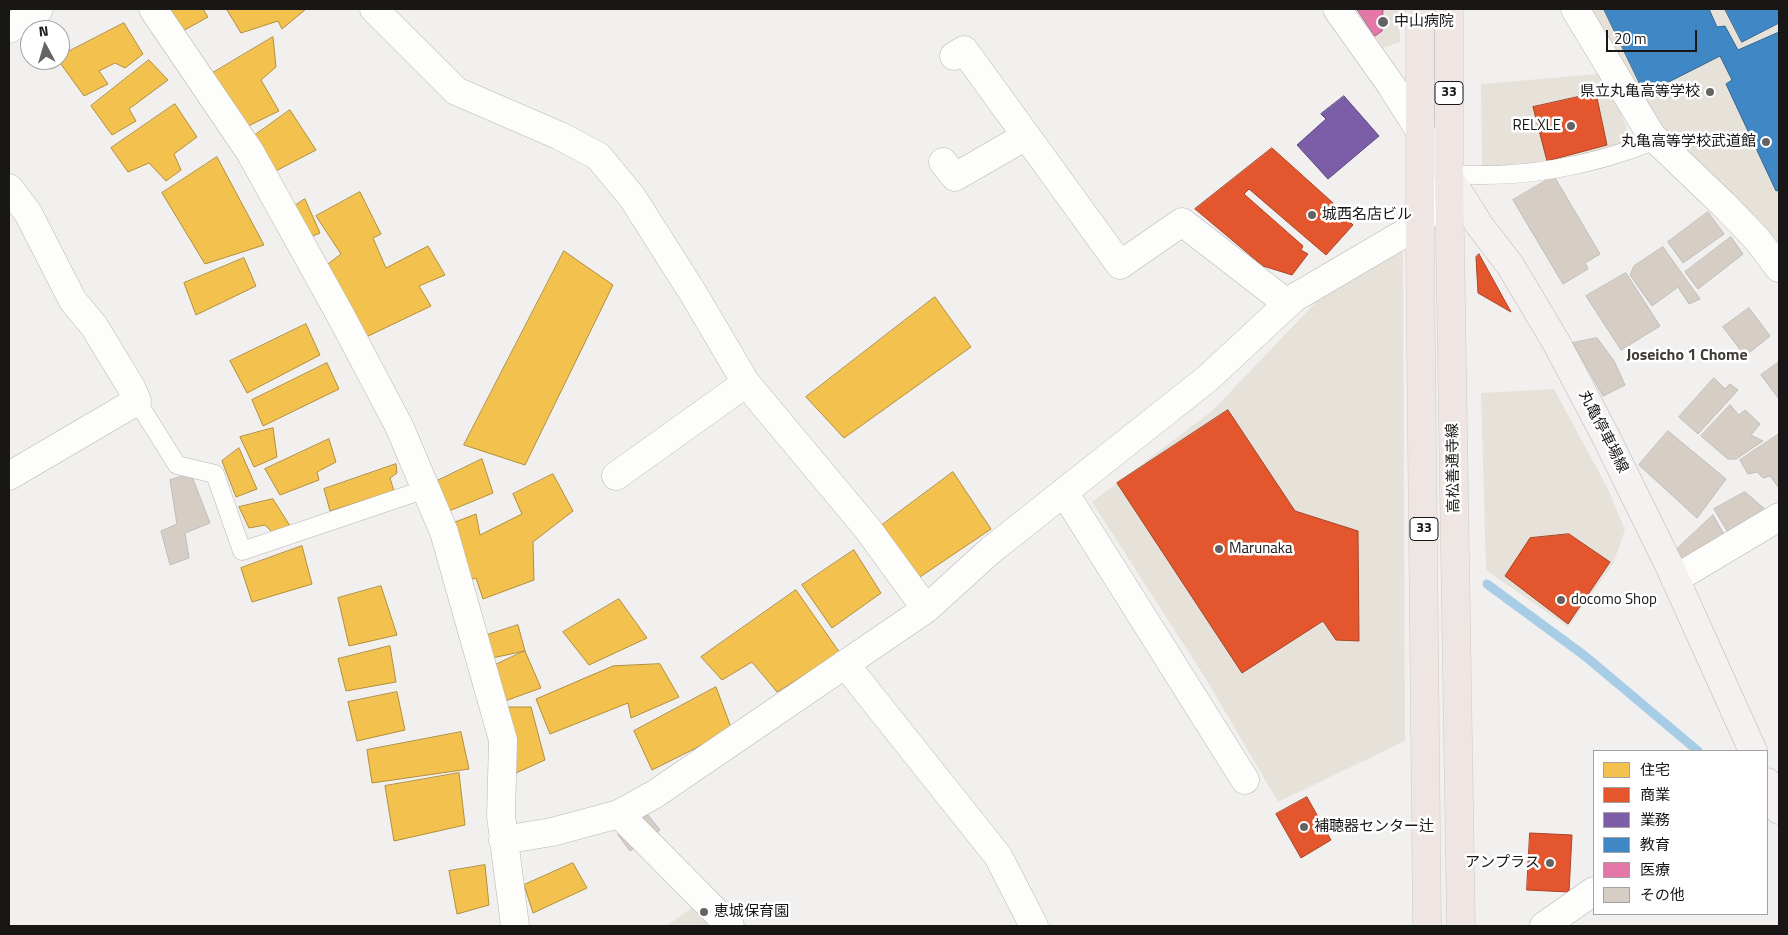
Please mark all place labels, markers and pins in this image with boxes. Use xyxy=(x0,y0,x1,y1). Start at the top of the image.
place label: 中山病院 xyxy=(1394,13,1454,31)
marker: 中山病院 xyxy=(1376,15,1390,29)
place label: 県立丸亀高等学校 xyxy=(1580,83,1700,101)
marker: 県立丸亀高等学校 xyxy=(1704,86,1716,98)
place label: RELXLE xyxy=(1512,117,1561,135)
marker: RELXLE xyxy=(1565,120,1577,132)
place label: 丸亀高等学校武道館 xyxy=(1621,133,1756,151)
marker: 丸亀高等学校武道館 xyxy=(1760,136,1772,148)
place label: 城西名店ビル xyxy=(1322,206,1412,224)
marker: 城西名店ビル xyxy=(1306,209,1318,221)
place label: Marunaka xyxy=(1229,540,1292,558)
marker: Marunaka xyxy=(1213,543,1225,555)
place label: docomo Shop xyxy=(1571,591,1657,609)
marker: docomo Shop xyxy=(1555,594,1567,606)
place label: 補聴器センター辻 xyxy=(1314,818,1434,836)
marker: 補聴器センター辻 xyxy=(1298,821,1310,833)
place label: アンプラス xyxy=(1465,854,1540,872)
marker: アンプラス xyxy=(1544,857,1556,869)
place label: 恵城保育園 xyxy=(714,903,789,921)
marker: 恵城保育園 xyxy=(698,906,710,918)

